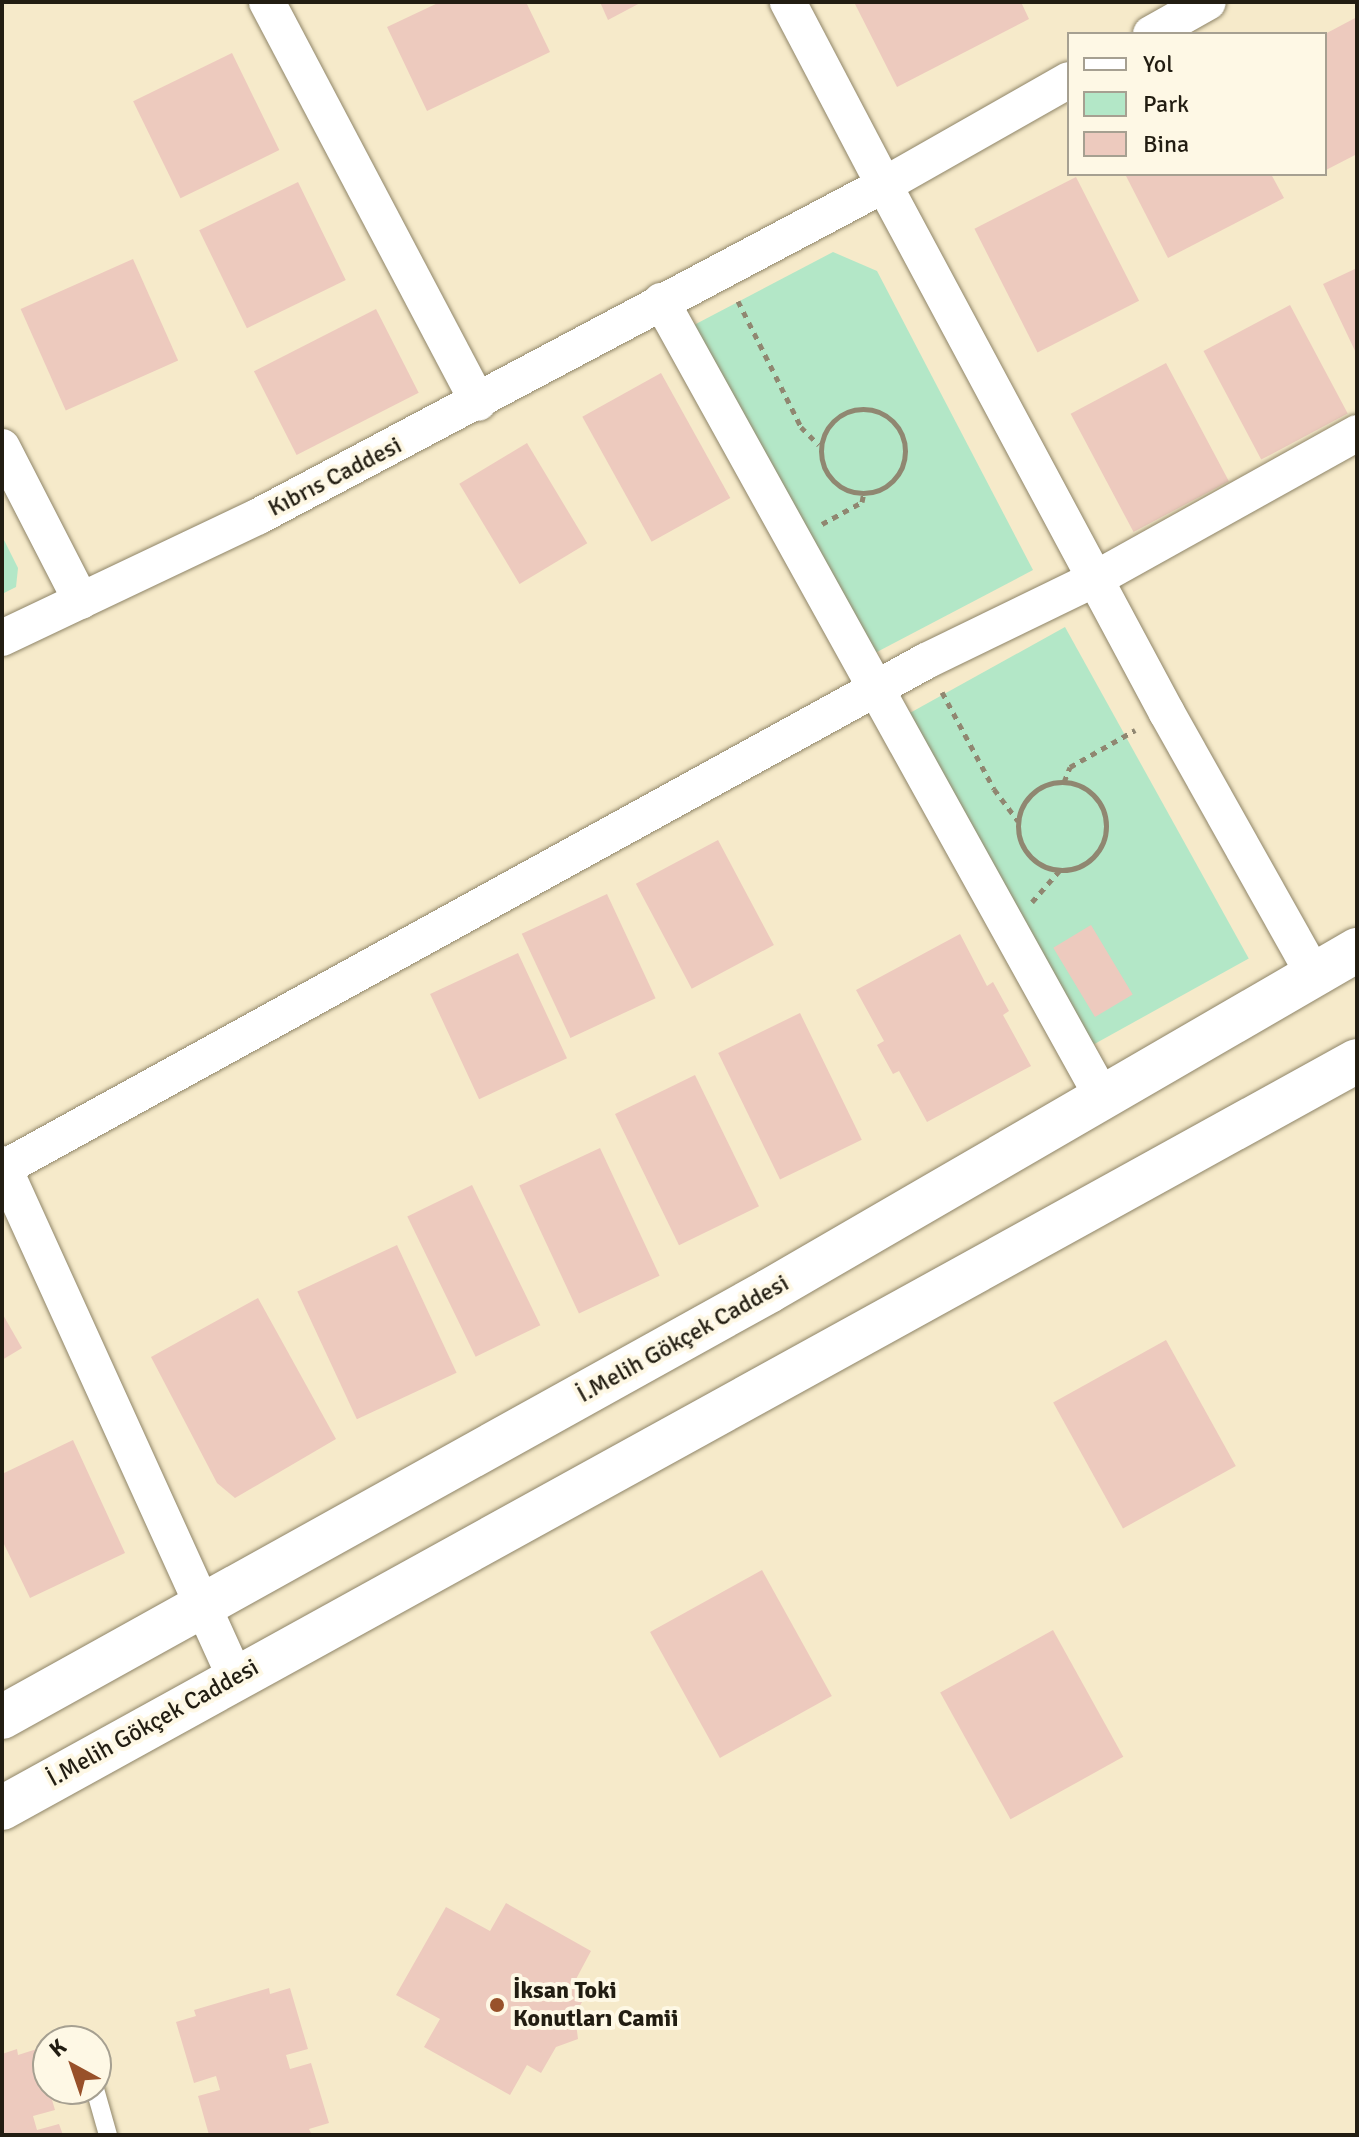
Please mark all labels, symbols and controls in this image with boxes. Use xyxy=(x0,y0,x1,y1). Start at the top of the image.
legend xyxy=(1067,32,1327,176)
text: Yol xyxy=(1143,49,1173,79)
text: Park xyxy=(1143,89,1189,119)
text: Bina xyxy=(1143,129,1189,159)
street label: Kıbrıs Caddesi xyxy=(263,431,407,523)
street label: İ.Melih Gökçek Caddesi xyxy=(572,1269,794,1409)
street label: İ.Melih Gökçek Caddesi xyxy=(42,1653,264,1793)
place label: İksan Toki Konutları Camii xyxy=(513,1977,678,2033)
marker: İksan Toki Konutları Camii xyxy=(488,1996,506,2014)
north arrow xyxy=(32,2025,112,2105)
text: K xyxy=(44,2033,71,2062)

